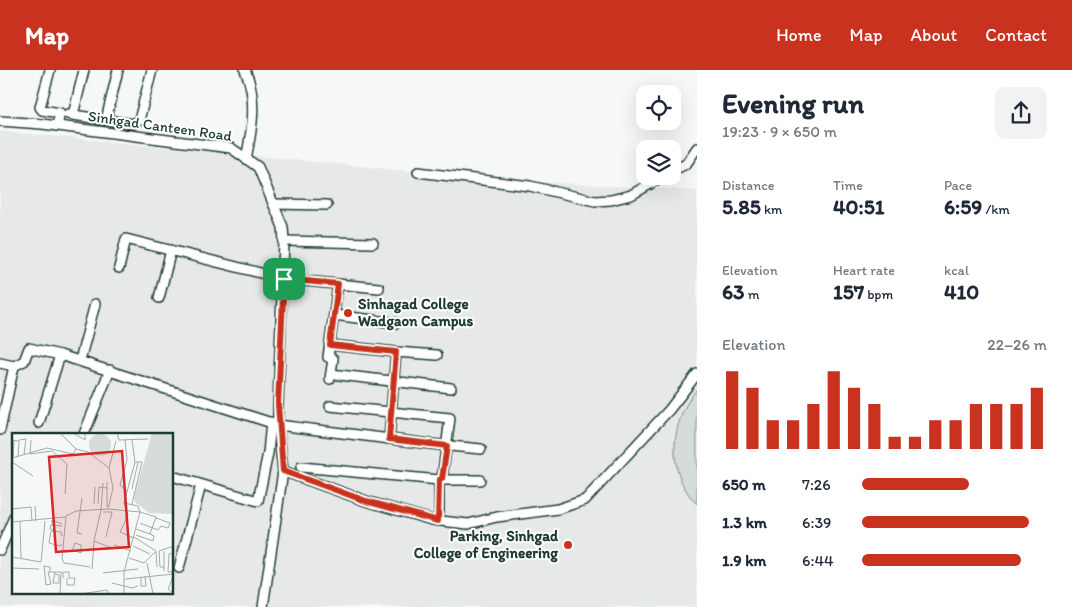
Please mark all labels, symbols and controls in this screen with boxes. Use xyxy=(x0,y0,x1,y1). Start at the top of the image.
text: Map xyxy=(25,21,69,50)
text: Home xyxy=(776,24,822,46)
text: Map xyxy=(850,24,883,46)
text: About xyxy=(911,24,957,46)
text: Contact xyxy=(985,24,1047,46)
map controls xyxy=(636,85,681,185)
button: locate xyxy=(636,85,681,130)
text: Evening run xyxy=(722,86,864,120)
button: share xyxy=(995,87,1047,139)
street label: Sinhgad Canteen Road xyxy=(87,107,233,145)
text: 19:23 · 9 × 650 m xyxy=(722,122,837,141)
button: layers xyxy=(636,140,681,185)
text: Distance xyxy=(722,177,774,194)
text: Time xyxy=(833,177,863,194)
text: Pace xyxy=(944,177,972,194)
text: 5.85 xyxy=(722,194,761,219)
text: 40:51 xyxy=(833,194,884,219)
text: 6:59 xyxy=(944,194,982,219)
text: km xyxy=(761,201,782,218)
text: /km xyxy=(982,201,1010,218)
pin xyxy=(263,258,305,300)
text: Elevation xyxy=(722,262,778,279)
text: Heart rate xyxy=(833,262,895,279)
text: kcal xyxy=(944,262,969,279)
icon: arrive xyxy=(270,265,298,293)
text: 63 xyxy=(722,279,745,304)
text: 157 xyxy=(833,279,864,304)
text: 410 xyxy=(944,279,979,304)
text: m xyxy=(745,286,760,303)
text: bpm xyxy=(864,286,893,303)
place label: Sinhagad College Wadgaon Campus xyxy=(358,295,474,331)
marker: Sinhagad College Wadgaon Campus xyxy=(342,307,354,319)
text: Elevation xyxy=(722,335,786,354)
text: 22–26 m xyxy=(987,335,1047,354)
inset map xyxy=(12,433,174,594)
text: 650 m xyxy=(722,475,766,494)
text: 7:26 xyxy=(802,475,831,494)
text: 1.3 km xyxy=(722,513,767,532)
text: 6:39 xyxy=(802,513,831,532)
place label: Parking, Sinhgad College of Engineering xyxy=(414,527,559,563)
marker: Parking, Sinhgad College of Engineering xyxy=(562,539,574,551)
text: 1.9 km xyxy=(722,551,766,570)
text: 6:44 xyxy=(802,551,834,570)

